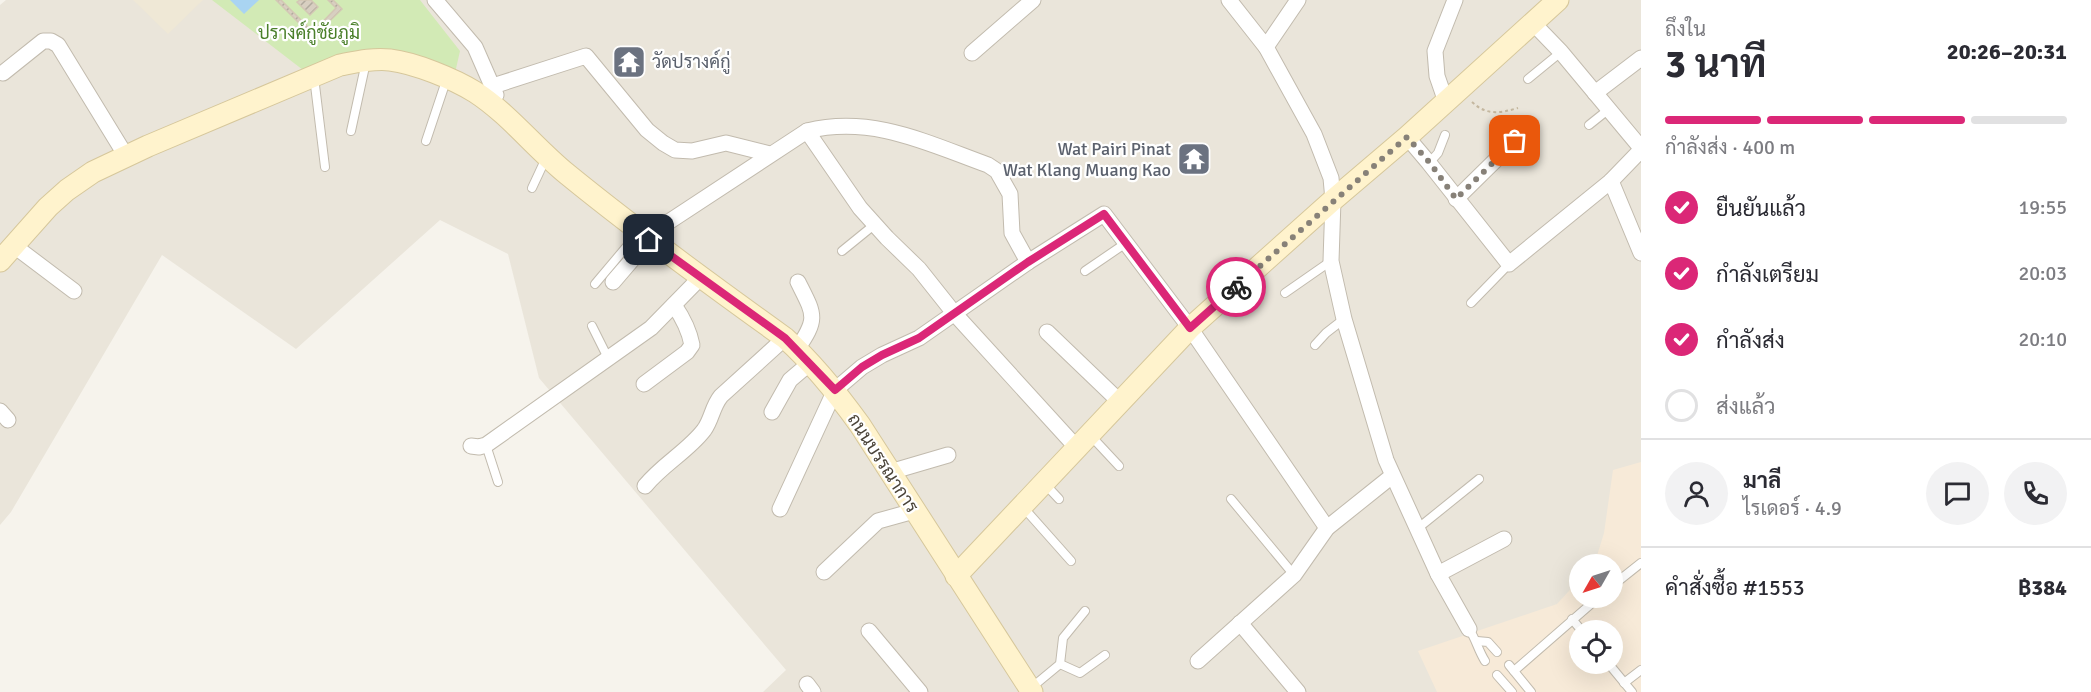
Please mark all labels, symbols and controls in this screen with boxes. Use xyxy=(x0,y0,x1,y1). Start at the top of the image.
text: ถึงใน xyxy=(1665,17,1706,42)
park label: ปรางค์กู่ชัยภูมิ xyxy=(258,20,360,46)
text: 20:26–20:31 xyxy=(1947,38,2067,65)
text: 3 นาที xyxy=(1665,40,1766,88)
temple icon: วัดปรางค์กู่ xyxy=(611,44,647,80)
place label: วัดปรางค์กู่ xyxy=(652,49,731,75)
pin xyxy=(1489,115,1540,166)
icon: bag xyxy=(1498,124,1531,157)
text: กำลังส่ง · 400 m xyxy=(1665,135,1795,160)
place label: Wat Pairi Pinat Wat Klang Muang Kao xyxy=(1003,138,1171,181)
temple icon: Wat Pairi Pinat Wat Klang Muang Kao xyxy=(1176,141,1212,177)
icon: check xyxy=(1665,191,1698,224)
text: ยืนยันแล้ว xyxy=(1716,195,1806,222)
text: 19:55 xyxy=(2018,195,2067,220)
pin xyxy=(623,214,674,265)
icon: home xyxy=(632,223,665,256)
courier xyxy=(1206,257,1266,317)
icon: check xyxy=(1665,257,1698,290)
text: กำลังเตรียม xyxy=(1716,261,1819,288)
text: 20:03 xyxy=(2018,261,2067,286)
icon: bike xyxy=(1220,271,1253,304)
icon: check xyxy=(1665,323,1698,356)
text: กำลังส่ง xyxy=(1716,327,1785,354)
text: 20:10 xyxy=(2018,327,2067,352)
text: ส่งแล้ว xyxy=(1716,393,1776,420)
street label: ถนนบรรณาการ xyxy=(843,409,923,517)
button: person xyxy=(1665,462,1728,525)
button: chat xyxy=(1926,462,1989,525)
button: phone xyxy=(2004,462,2067,525)
text: มาลี xyxy=(1743,467,1781,494)
text: ไรเดอร์ · 4.9 xyxy=(1743,496,1842,521)
north arrow xyxy=(1569,554,1623,608)
map controls xyxy=(1569,554,1623,674)
text: คำสั่งซื้อ #1553 xyxy=(1665,574,1805,601)
text: ฿384 xyxy=(2018,574,2067,601)
button: locate xyxy=(1569,620,1623,674)

